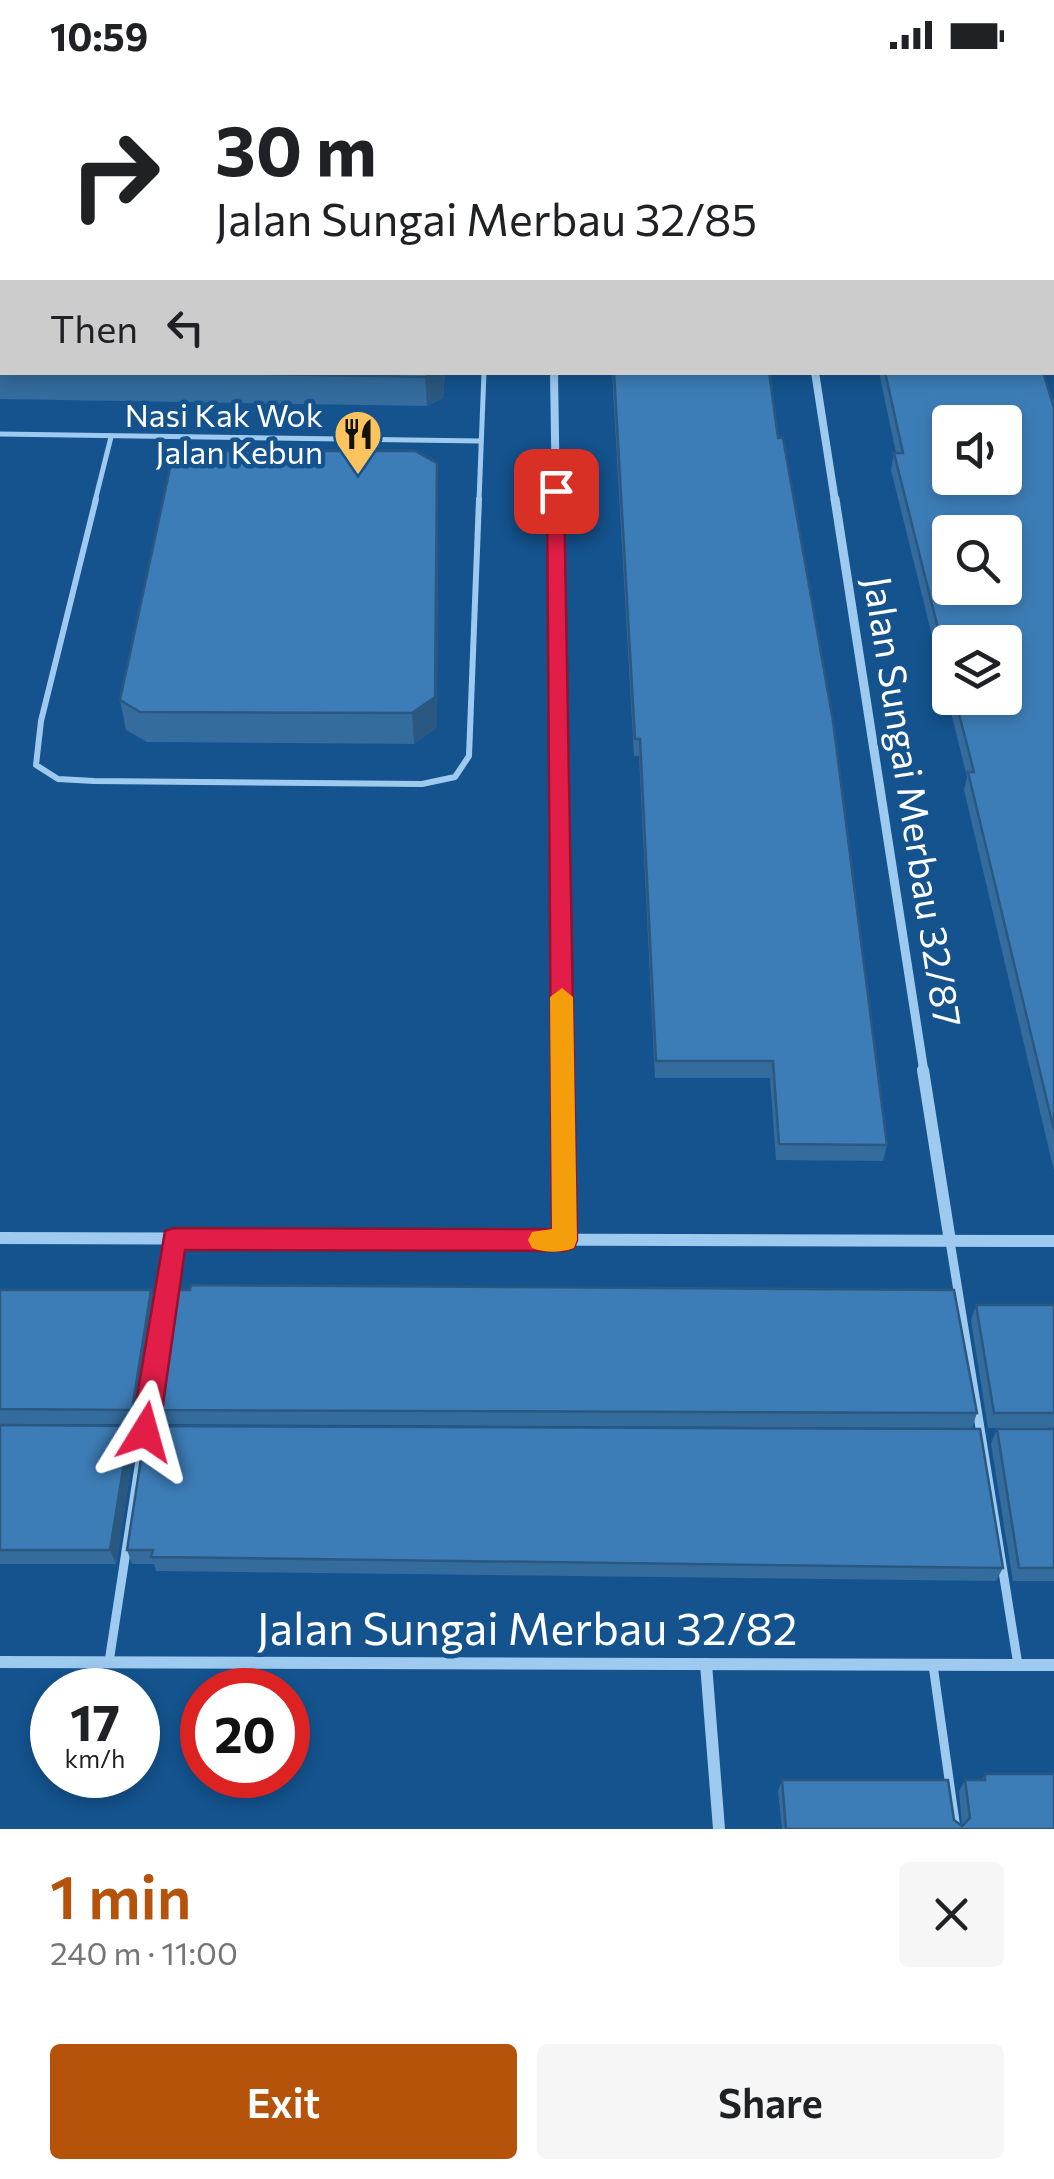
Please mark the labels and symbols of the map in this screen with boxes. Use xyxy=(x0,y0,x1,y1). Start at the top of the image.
place label: Nasi Kak Wok Jalan Kebun xyxy=(125,394,323,471)
restaurant icon: Nasi Kak Wok Jalan Kebun xyxy=(332,408,384,476)
pin xyxy=(514,449,599,534)
street label: Jalan Sungai Merbau 32/87 xyxy=(856,573,973,1030)
position arrow xyxy=(93,1380,197,1484)
street label: Jalan Sungai Merbau 32/82 xyxy=(256,1599,798,1654)
speed limit sign: 20 xyxy=(180,1668,310,1798)

